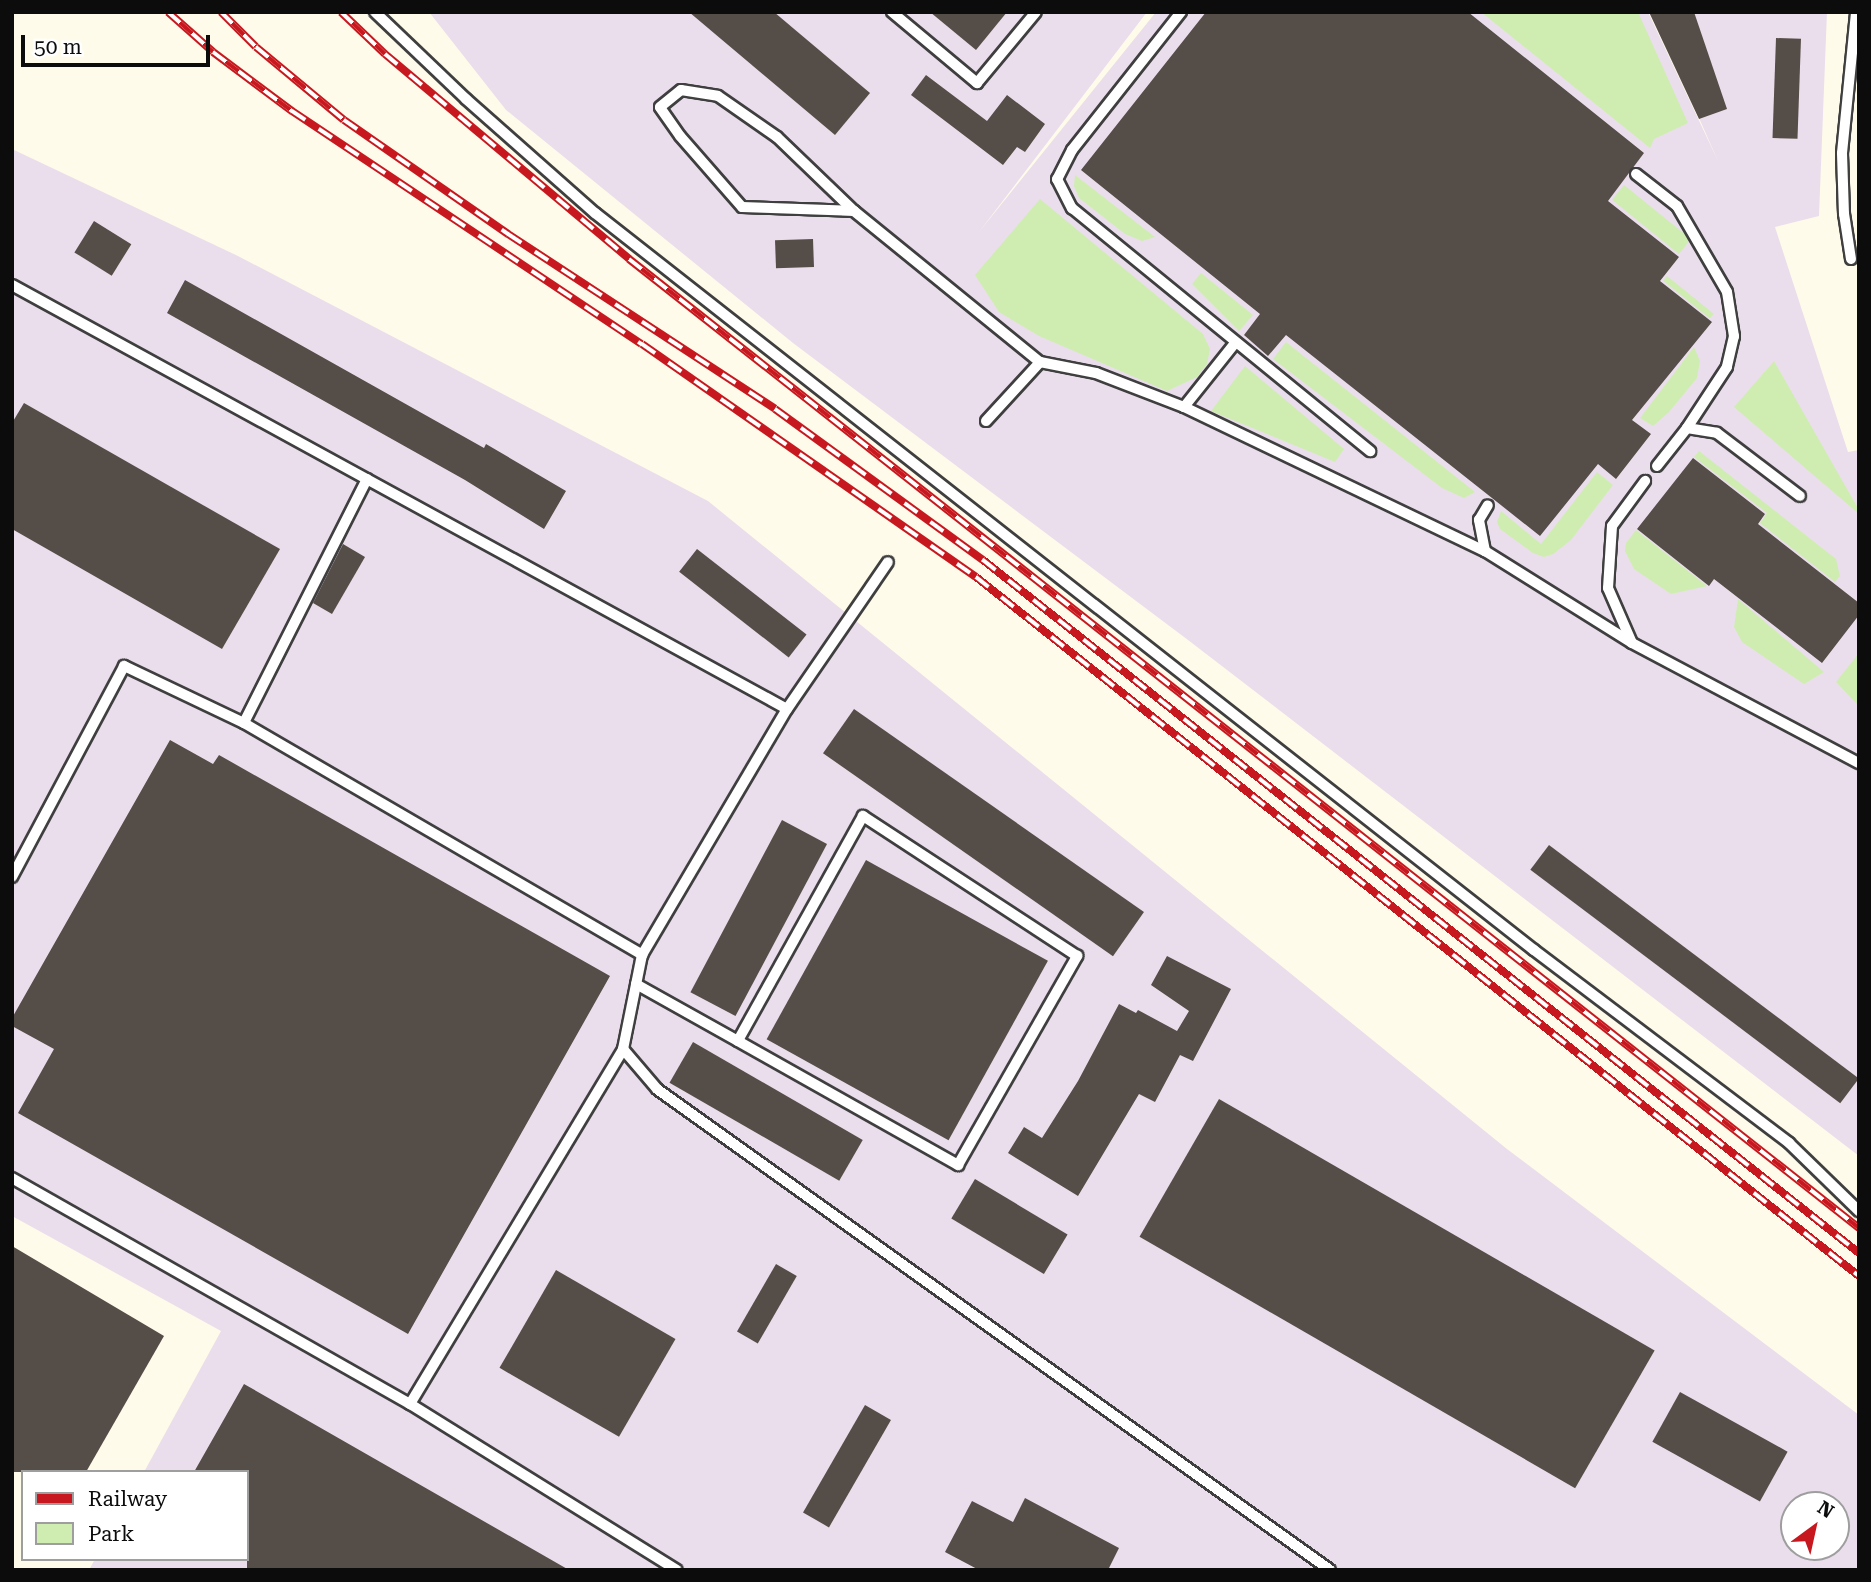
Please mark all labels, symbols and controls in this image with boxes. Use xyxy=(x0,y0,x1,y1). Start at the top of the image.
scale bar xyxy=(24,21,214,65)
text: 50 m xyxy=(34,35,82,59)
legend xyxy=(21,1470,248,1561)
text: Railway xyxy=(88,1487,167,1511)
north arrow xyxy=(1780,1491,1850,1561)
text: N xyxy=(1813,1496,1838,1523)
text: Park xyxy=(88,1522,134,1546)

